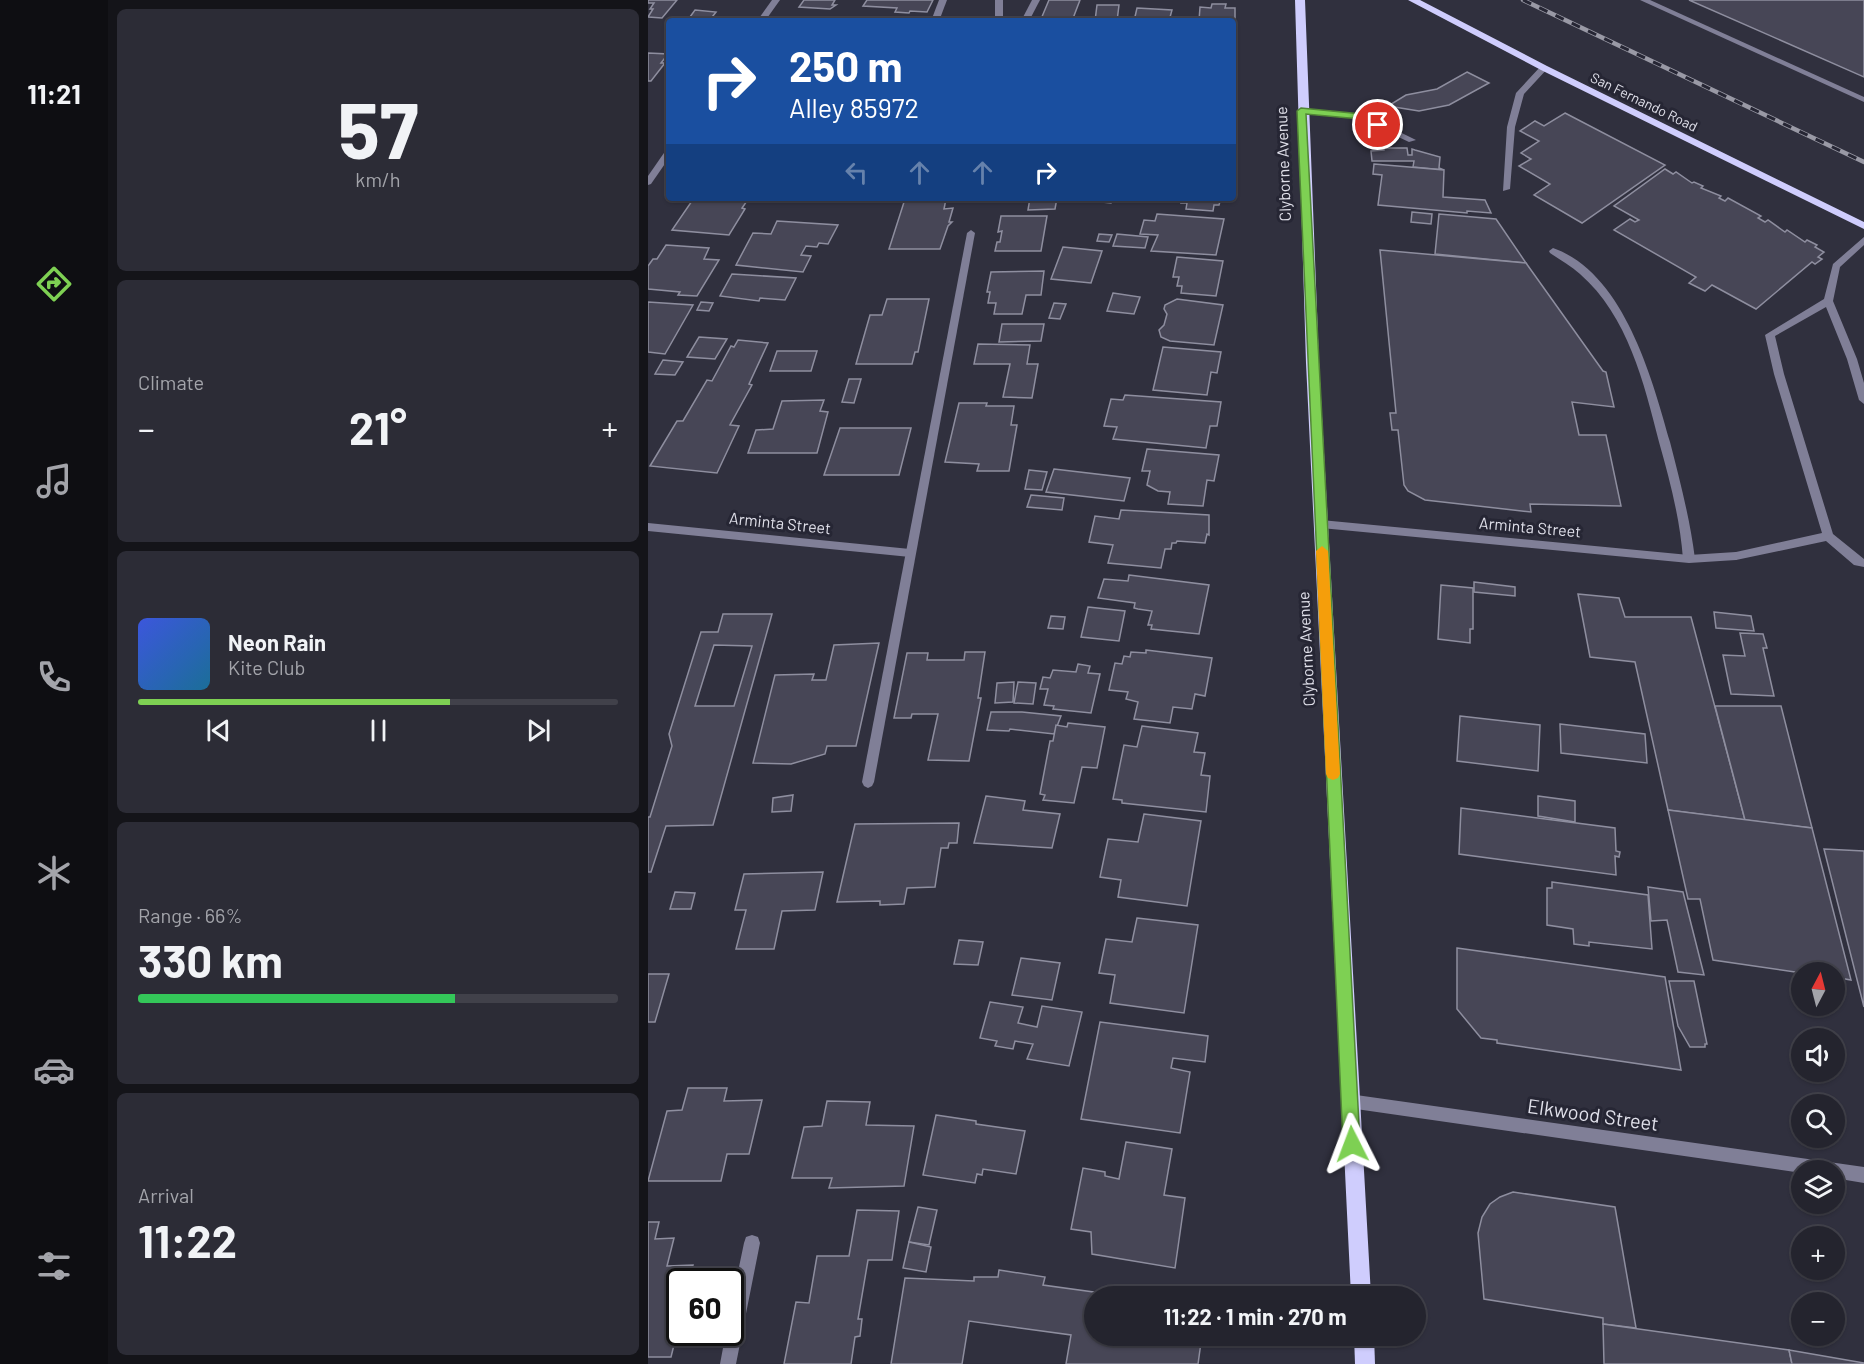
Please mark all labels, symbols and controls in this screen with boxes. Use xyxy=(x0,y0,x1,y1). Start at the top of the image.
text: 250 m xyxy=(789,40,903,90)
icon: right xyxy=(690,42,768,120)
street label: San Fernando Road xyxy=(1588,68,1700,135)
text: 11:21 xyxy=(27,77,81,109)
text: 57 xyxy=(338,81,418,175)
text: Alley 85972 xyxy=(789,91,919,123)
pin xyxy=(1352,99,1403,150)
street label: Clyborne Avenue xyxy=(1271,106,1294,222)
icon: arrive xyxy=(1361,108,1394,141)
icon: left xyxy=(840,156,873,189)
icon: ahead xyxy=(903,156,936,189)
icon: ahead xyxy=(966,156,999,189)
icon: right xyxy=(1029,156,1062,189)
text: km/h xyxy=(355,167,401,191)
icon: directions xyxy=(33,263,75,305)
text: Climate xyxy=(138,370,204,394)
text: 21° xyxy=(349,400,407,454)
text: − xyxy=(138,408,155,448)
text: + xyxy=(602,408,618,448)
icon: music xyxy=(33,460,75,502)
street label: Arminta Street xyxy=(728,508,832,537)
street label: Arminta Street xyxy=(1478,513,1582,540)
street label: Clyborne Avenue xyxy=(1293,591,1318,707)
text: Neon Rain xyxy=(228,629,326,655)
text: Kite Club xyxy=(228,655,305,679)
icon: phone xyxy=(33,656,75,698)
icon: previous xyxy=(202,714,235,747)
icon: pause xyxy=(362,714,395,747)
icon: next xyxy=(522,714,555,747)
icon: climate xyxy=(33,852,75,894)
text: Range · 66% xyxy=(138,903,242,927)
text: 330 km xyxy=(138,933,283,987)
north arrow xyxy=(1791,962,1845,1016)
map controls xyxy=(1791,962,1845,1346)
button: sound xyxy=(1791,1028,1845,1082)
icon: car xyxy=(33,1049,75,1091)
street label: Elkwood Street xyxy=(1526,1093,1660,1135)
button: search xyxy=(1791,1094,1845,1148)
position arrow xyxy=(1320,1112,1384,1176)
button: layers xyxy=(1791,1160,1845,1214)
text: Arrival xyxy=(138,1183,194,1207)
text: 11:22 xyxy=(138,1213,237,1267)
button: + xyxy=(1791,1226,1845,1280)
icon: filters xyxy=(33,1245,75,1287)
speed limit sign: 60 xyxy=(666,1268,744,1346)
button: − xyxy=(1791,1292,1845,1346)
text: 11:22 · 1 min · 270 m xyxy=(1163,1303,1347,1329)

